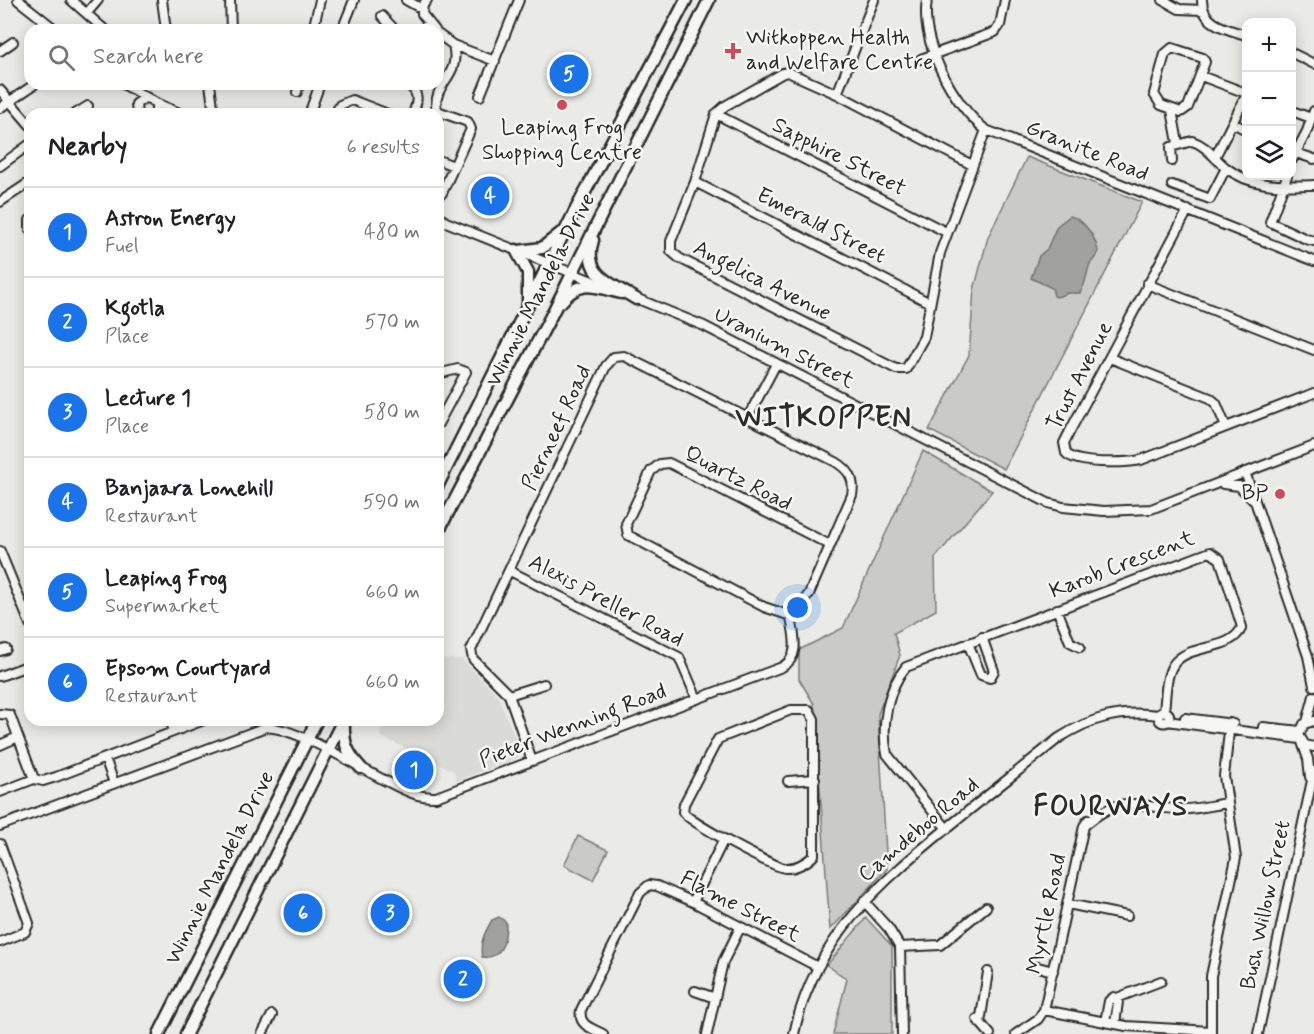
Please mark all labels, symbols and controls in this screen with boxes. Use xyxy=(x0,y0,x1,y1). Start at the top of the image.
map controls xyxy=(1242,18,1296,180)
button: + xyxy=(1242,18,1296,72)
search box xyxy=(24,24,444,90)
place label: Witkoppen Health and Welfare Centre xyxy=(746,24,933,77)
icon: search xyxy=(45,41,78,74)
marker: Witkoppen Health and Welfare Centre xyxy=(724,42,742,60)
text: Search here xyxy=(93,43,204,71)
pin: 5 xyxy=(550,52,588,97)
button: − xyxy=(1242,72,1296,126)
marker: Leaping Frog Shopping Centre xyxy=(555,98,569,112)
street label: Sapphire Street xyxy=(767,111,911,203)
place label: Leaping Frog Shopping Centre xyxy=(482,114,642,168)
street label: Granite Road xyxy=(1021,114,1153,188)
button: layers xyxy=(1242,126,1296,180)
text: Nearby xyxy=(48,130,127,164)
text: 6 results xyxy=(347,134,420,161)
pin: 4 xyxy=(470,174,510,218)
street label: Emerald Street xyxy=(752,181,890,271)
street label: Winnie Mandela Drive xyxy=(480,188,602,392)
text: Astron Energy xyxy=(105,205,236,233)
text: 1 xyxy=(63,219,72,246)
text: 480 m xyxy=(364,219,420,246)
text: Fuel xyxy=(105,233,139,260)
street label: Angelica Avenue xyxy=(687,234,836,330)
text: Kgotla xyxy=(105,295,165,323)
street label: Uranium Street xyxy=(709,301,859,395)
text: 2 xyxy=(63,309,72,336)
text: 570 m xyxy=(365,309,420,336)
street label: Trust Avenue xyxy=(1041,316,1120,435)
text: Place xyxy=(105,323,149,350)
street label: Pierneef Road xyxy=(516,361,598,495)
text: Lecture 1 xyxy=(105,385,191,413)
text: 3 xyxy=(63,399,72,426)
text: 580 m xyxy=(364,399,420,426)
district label: WITKOPPEN xyxy=(735,400,913,437)
text: Place xyxy=(105,413,149,440)
street label: Quartz Road xyxy=(679,440,797,518)
text: Banjaara Lonehill xyxy=(105,475,273,503)
place label: BP xyxy=(1241,480,1268,508)
marker: BP xyxy=(1273,487,1287,501)
text: 4 xyxy=(62,489,73,516)
text: 590 m xyxy=(363,489,420,516)
text: Restaurant xyxy=(105,503,198,530)
street label: Karob Crescent xyxy=(1046,525,1198,605)
street label: Alexis Preller Road xyxy=(524,548,688,654)
text: Leaping Frog xyxy=(105,565,227,593)
text: 5 xyxy=(62,579,74,606)
text: 660 m xyxy=(365,579,420,606)
text: Supermarket xyxy=(105,593,219,620)
your location xyxy=(783,593,812,622)
text: Epsom Courtyard xyxy=(105,655,271,683)
text: 6 xyxy=(62,669,73,696)
text: 660 m xyxy=(365,669,420,696)
street label: Pieter Wenning Road xyxy=(475,677,672,777)
text: Restaurant xyxy=(105,683,198,710)
pin: 1 xyxy=(394,748,434,792)
street label: Winnie Mandela Drive xyxy=(159,766,281,970)
street label: Camdeboo Road xyxy=(853,771,985,889)
district label: FOURWAYS xyxy=(1033,789,1189,826)
street label: Bush Willow Street xyxy=(1234,818,1298,992)
street label: Myrtle Road xyxy=(1021,851,1073,977)
street label: Flame Street xyxy=(675,865,805,949)
pin: 6 xyxy=(284,890,322,936)
pin: 3 xyxy=(370,890,410,936)
pin: 2 xyxy=(444,956,482,1002)

